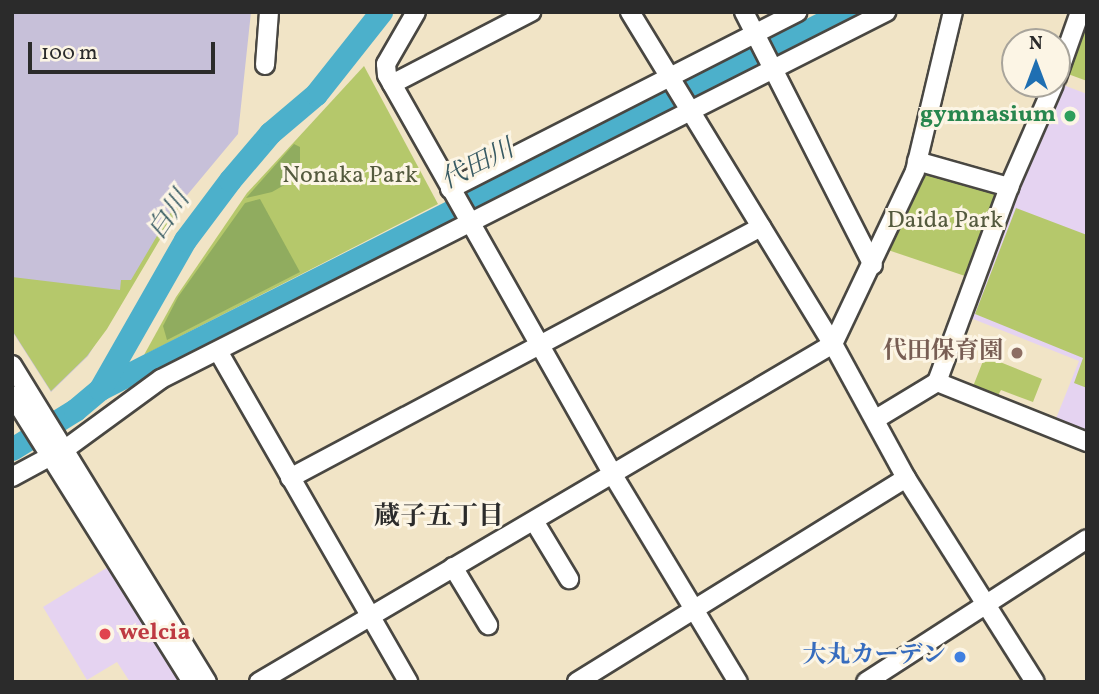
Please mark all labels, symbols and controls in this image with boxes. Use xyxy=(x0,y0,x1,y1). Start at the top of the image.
scale bar xyxy=(32,28,219,72)
north arrow xyxy=(1001,28,1071,98)
text: N xyxy=(1029,31,1043,57)
text: 100 m xyxy=(41,39,98,68)
place label: gymnasium xyxy=(920,102,1056,130)
marker: gymnasium xyxy=(1062,108,1078,124)
water label: 代田川 xyxy=(436,134,520,198)
park label: Nonaka Park xyxy=(282,163,418,191)
water label: 白川 xyxy=(143,186,197,246)
park label: Daida Park xyxy=(887,208,1003,236)
place label: 代田保育園 xyxy=(883,339,1003,367)
marker: 代田保育園 xyxy=(1009,345,1025,361)
district label: 蔵子五丁目 xyxy=(374,502,504,534)
place label: welcia xyxy=(119,620,191,648)
marker: welcia xyxy=(97,626,113,642)
place label: 大丸カーデン xyxy=(802,643,946,671)
marker: 大丸カーデン xyxy=(952,649,968,665)

